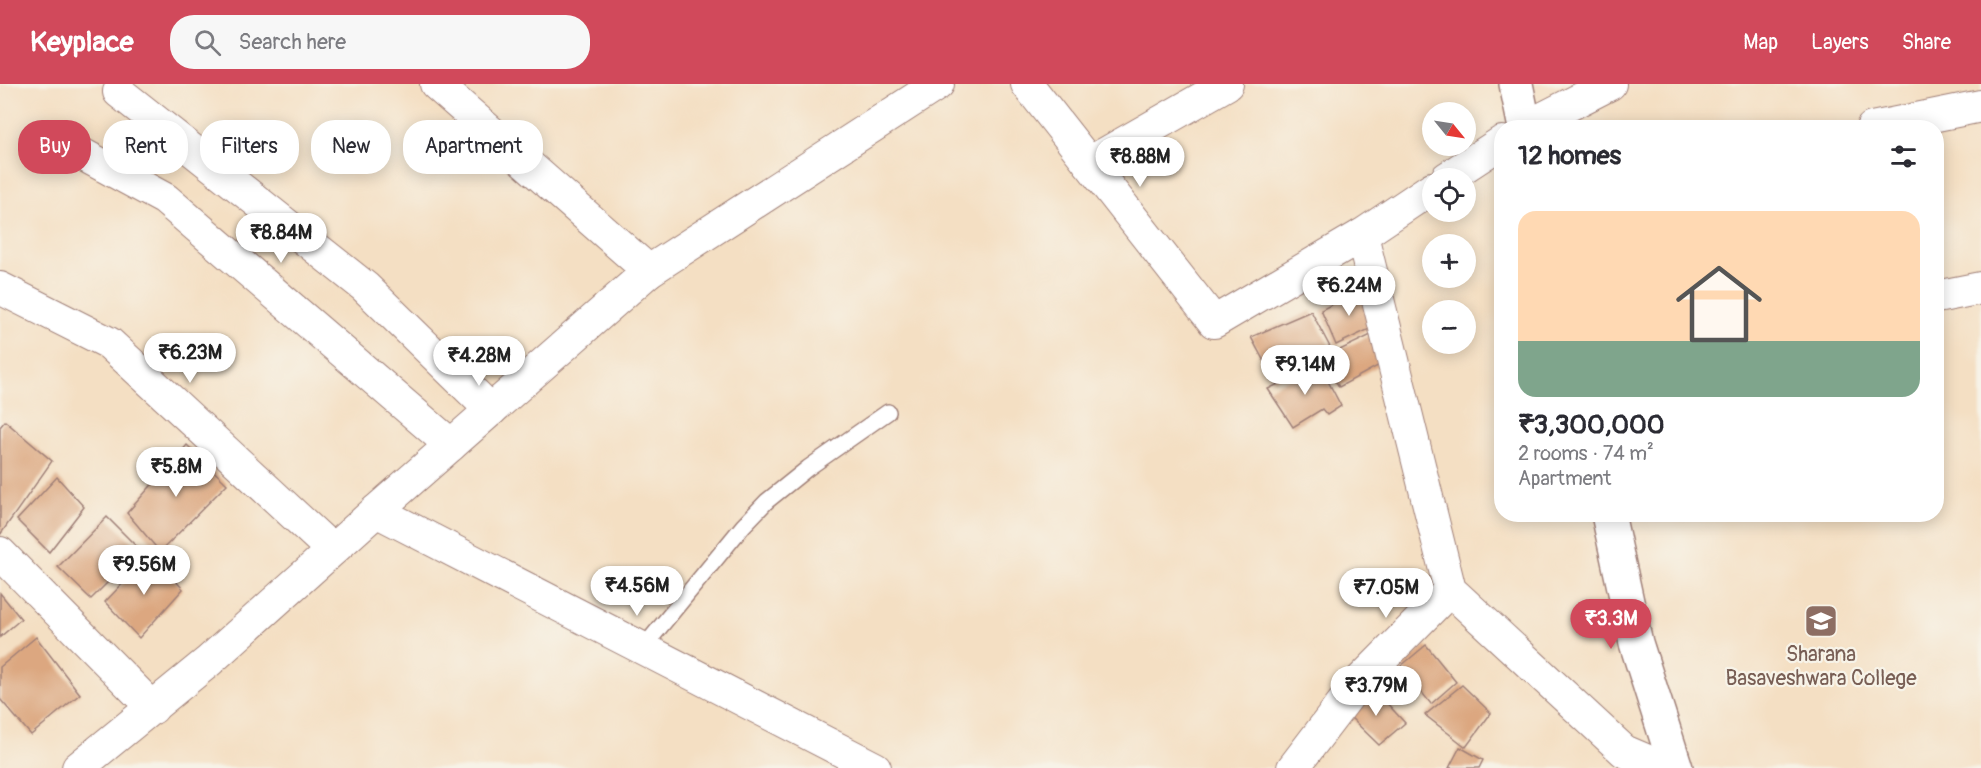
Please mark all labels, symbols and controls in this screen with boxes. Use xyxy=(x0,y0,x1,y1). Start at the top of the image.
search box xyxy=(170,15,590,69)
text: Keyplace xyxy=(30,25,134,60)
icon: search xyxy=(191,26,224,59)
text: Search here xyxy=(239,28,346,56)
text: Map xyxy=(1743,29,1778,56)
text: Layers xyxy=(1811,29,1869,56)
text: Share xyxy=(1902,29,1951,56)
north arrow xyxy=(1422,102,1476,156)
map controls xyxy=(1422,102,1476,354)
chip: Buy xyxy=(18,120,91,174)
chip: Rent xyxy=(103,120,188,174)
chip: Filters xyxy=(200,120,299,174)
chip: New xyxy=(311,120,391,174)
chip: Apartment xyxy=(403,120,543,174)
pin: ₹8.88M xyxy=(1091,137,1189,188)
text: 12 homes xyxy=(1518,140,1621,172)
icon: filters xyxy=(1887,140,1920,173)
text: ₹8.88M xyxy=(1109,144,1171,169)
button: locate xyxy=(1422,168,1476,222)
pin: ₹8.84M xyxy=(232,213,330,264)
text: ₹8.84M xyxy=(250,220,312,245)
button: + xyxy=(1422,234,1476,288)
icon: home xyxy=(1665,250,1773,358)
pin: ₹6.24M xyxy=(1300,266,1398,317)
text: ₹6.24M xyxy=(1316,273,1382,298)
button: − xyxy=(1422,300,1476,354)
pin: ₹6.23M xyxy=(141,333,239,384)
pin: ₹4.28M xyxy=(430,336,528,387)
text: ₹6.23M xyxy=(158,340,222,365)
text: ₹4.28M xyxy=(447,343,511,368)
pin: ₹9.14M xyxy=(1256,345,1354,396)
text: ₹9.14M xyxy=(1275,352,1335,377)
text: ₹3,300,000 xyxy=(1518,409,1665,441)
text: 2 rooms · 74 m² xyxy=(1518,441,1654,466)
pin: ₹5.8M xyxy=(134,447,218,498)
text: ₹5.8M xyxy=(150,454,202,479)
text: Apartment xyxy=(1518,466,1611,491)
pin: ₹9.56M xyxy=(95,545,193,596)
text: ₹9.56M xyxy=(112,552,176,577)
pin: ₹4.56M xyxy=(588,566,686,617)
pin: ₹7.05M xyxy=(1337,568,1435,619)
text: ₹4.56M xyxy=(605,573,669,598)
text: ₹7.05M xyxy=(1353,575,1419,600)
pin: ₹3.3M xyxy=(1569,599,1653,650)
school or university icon: Sharana Basaveshwara College xyxy=(1803,603,1839,639)
text: ₹3.3M xyxy=(1584,606,1638,631)
place label: Sharana Basaveshwara College xyxy=(1725,641,1917,692)
pin: ₹3.79M xyxy=(1327,666,1425,717)
text: ₹3.79M xyxy=(1345,673,1407,698)

